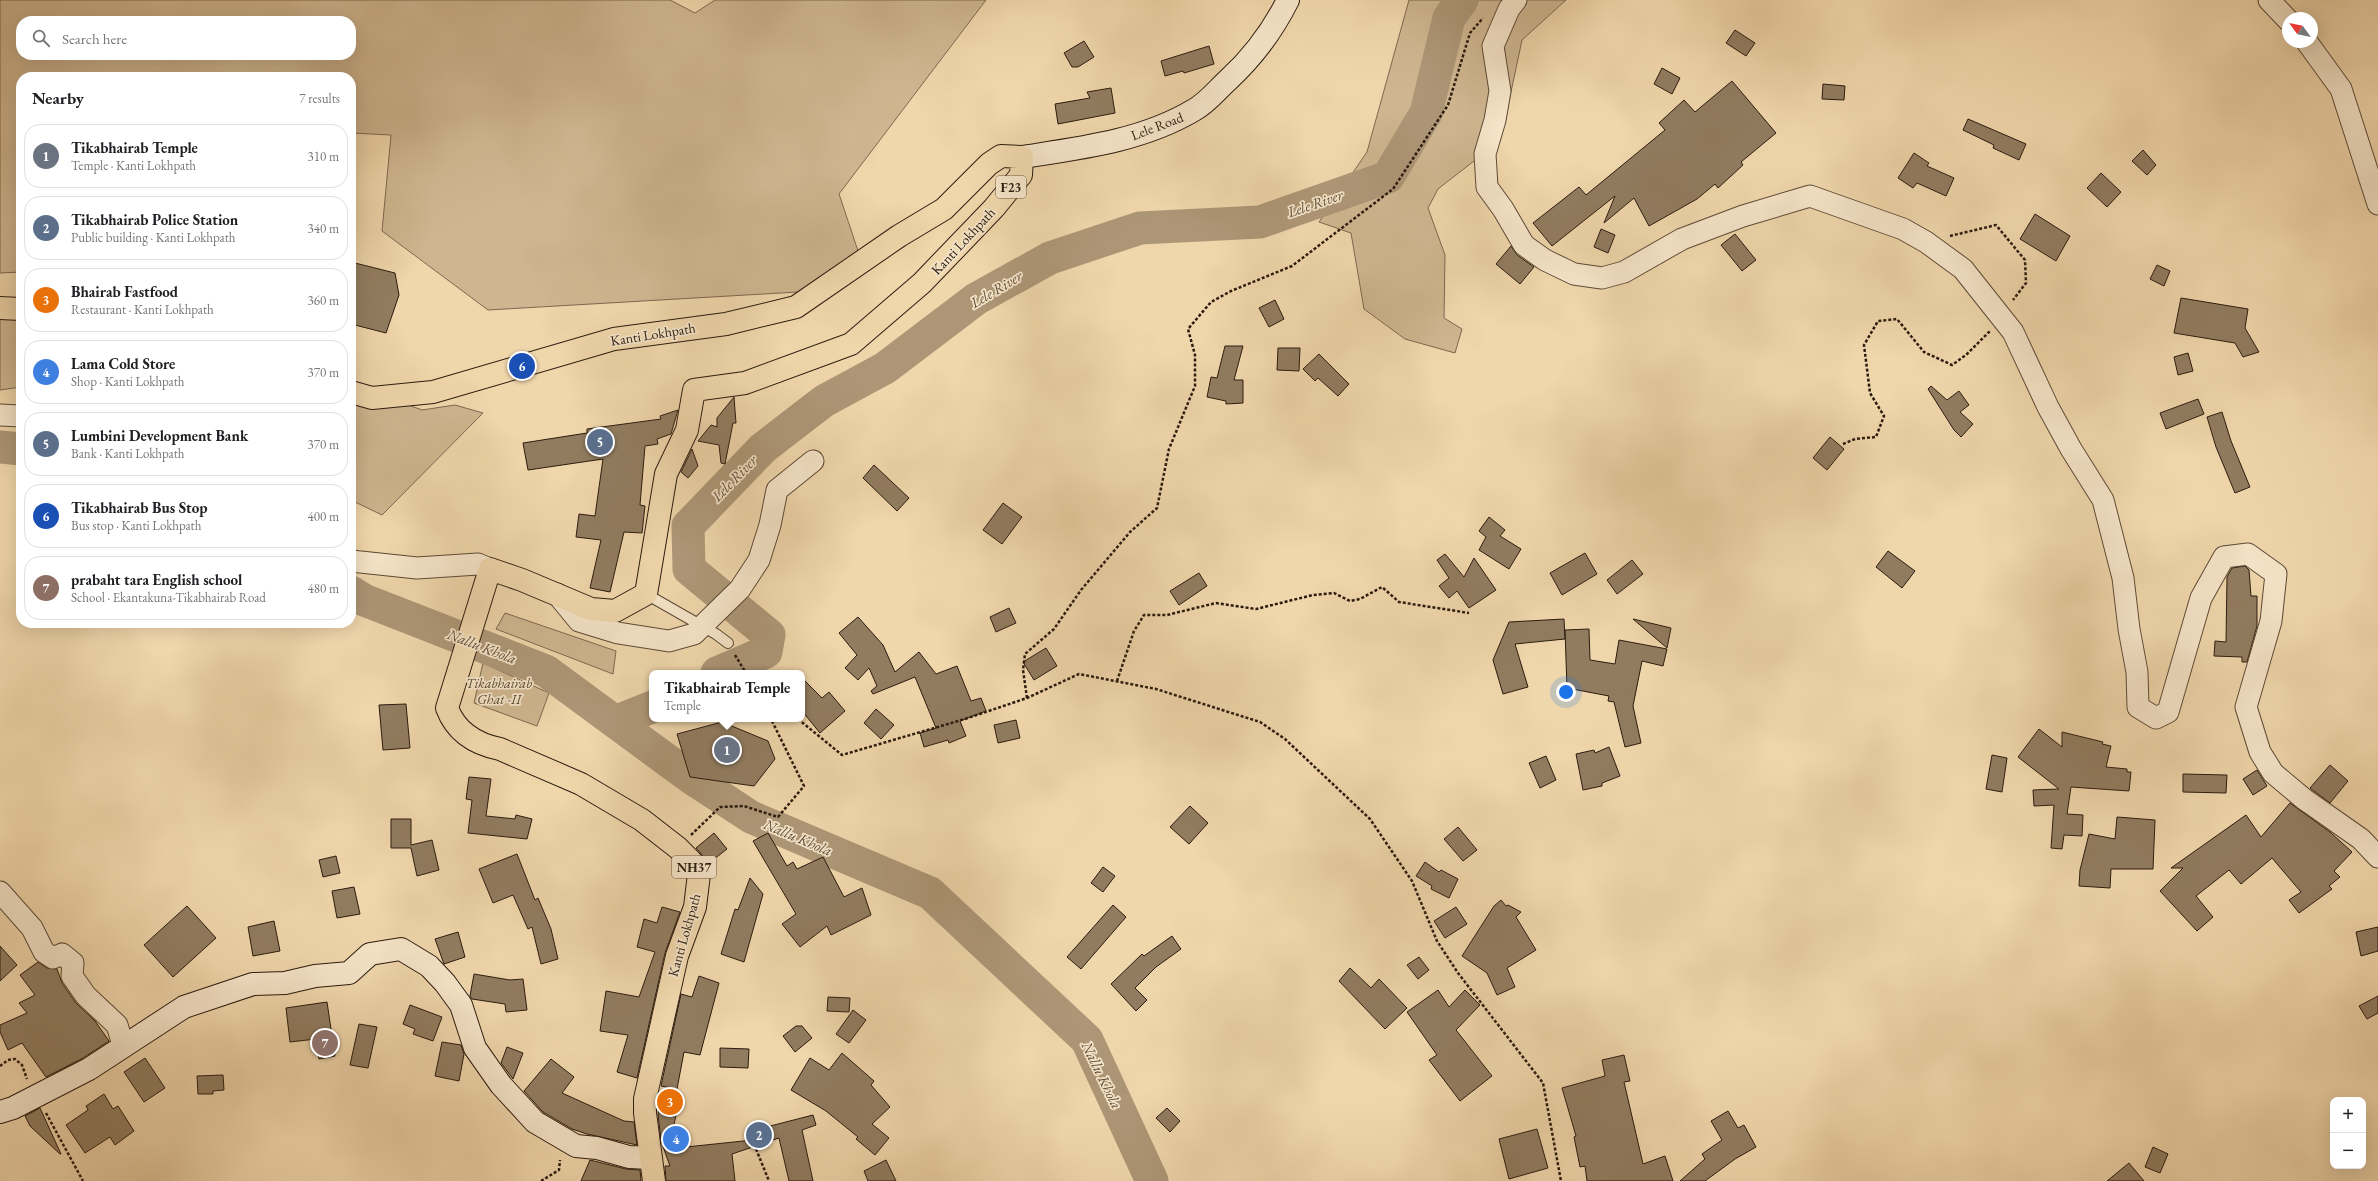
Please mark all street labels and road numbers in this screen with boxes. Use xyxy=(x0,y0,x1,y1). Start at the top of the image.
street label: Lele Road xyxy=(1128,107,1187,144)
road number: F23 xyxy=(996,176,1026,198)
street label: Kanti Lokhpath xyxy=(927,203,999,279)
street label: Kanti Lokhpath xyxy=(609,318,697,350)
road number: NH37 xyxy=(672,856,716,878)
street label: Kanti Lokhpath xyxy=(663,891,705,979)

